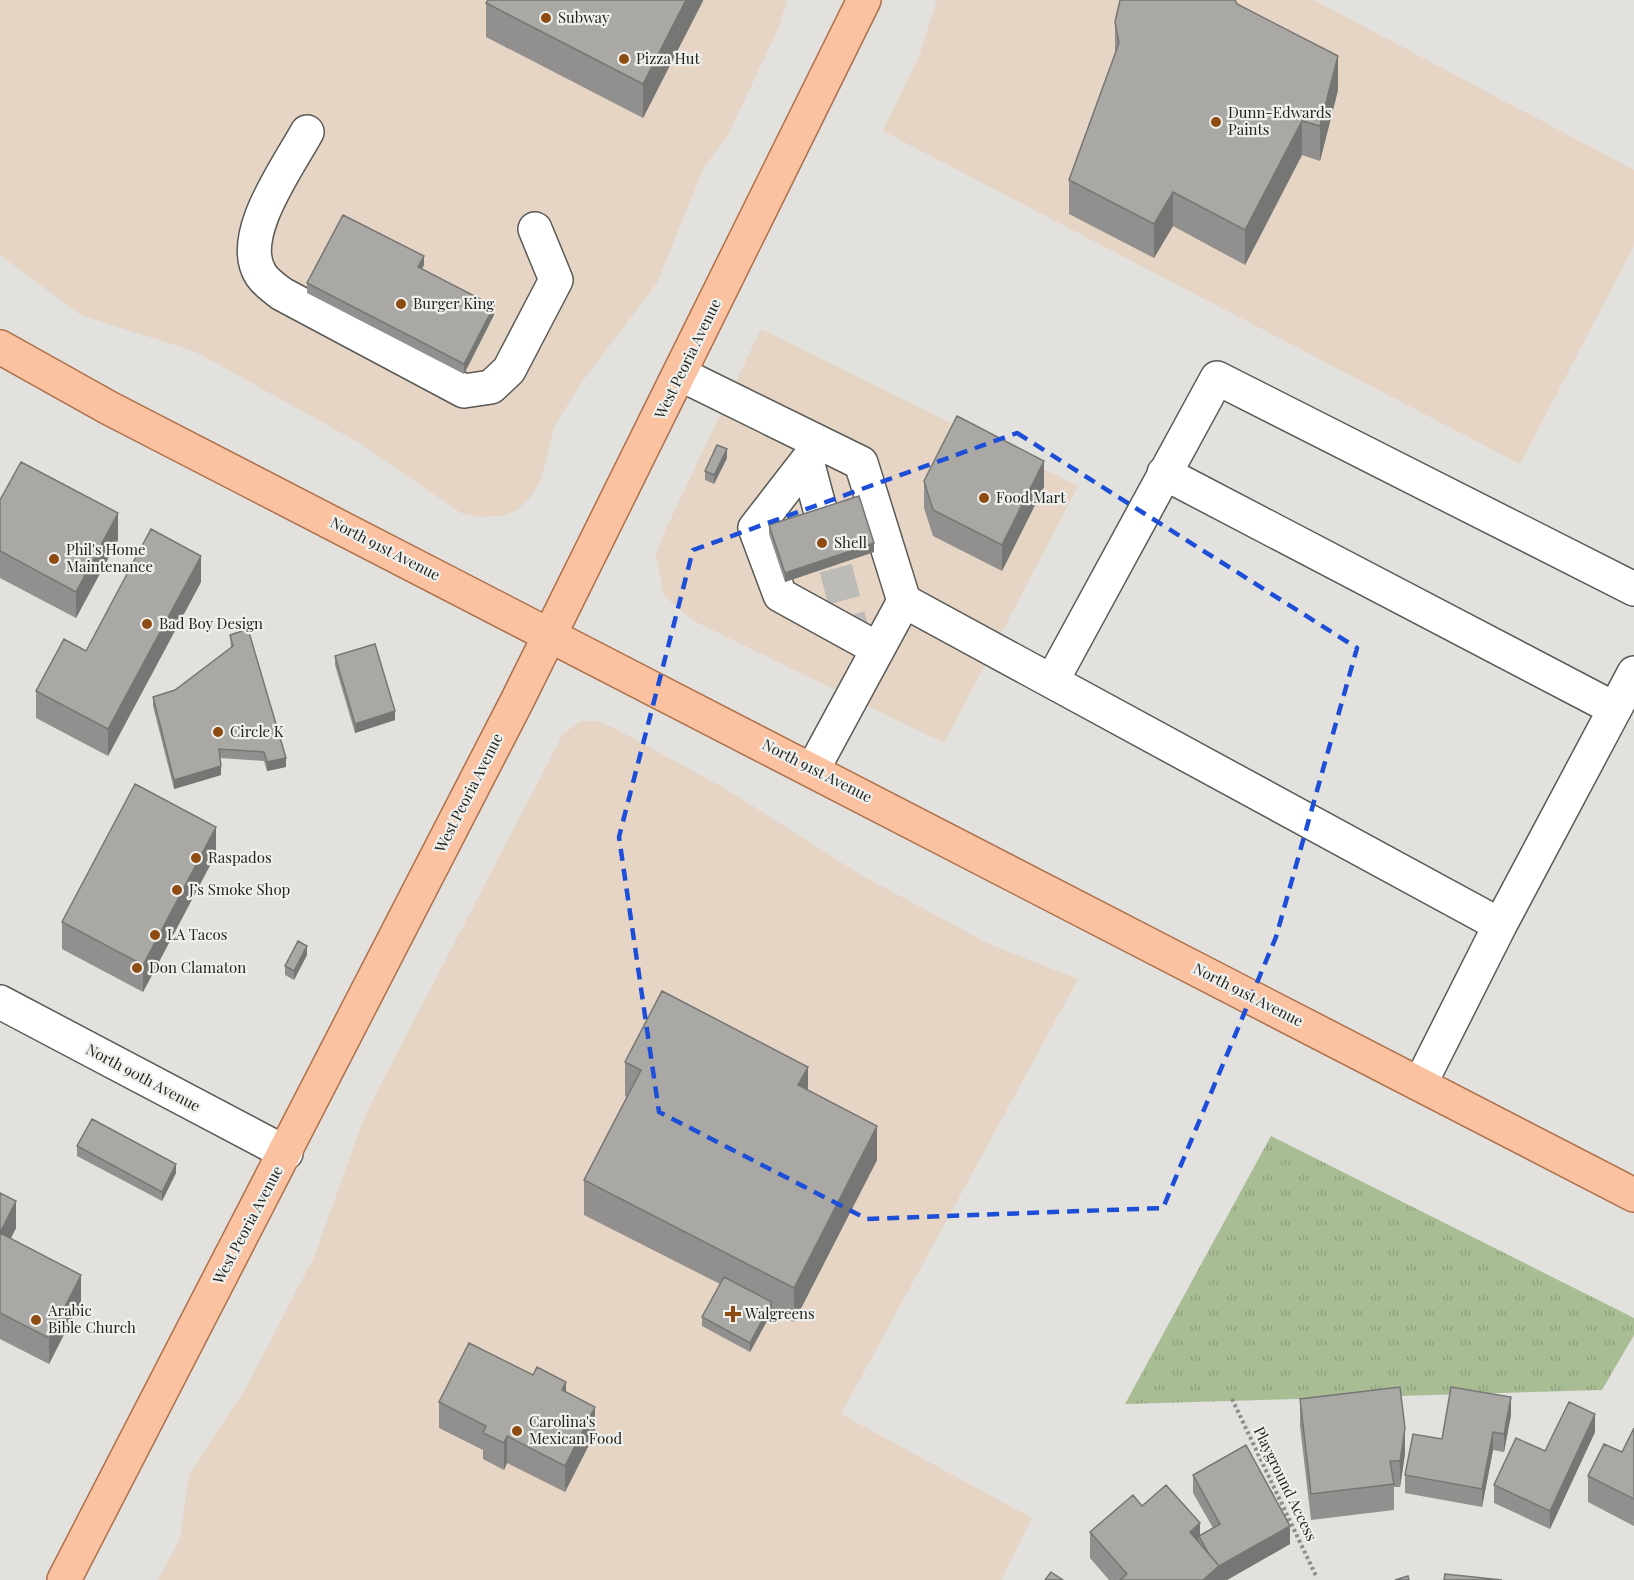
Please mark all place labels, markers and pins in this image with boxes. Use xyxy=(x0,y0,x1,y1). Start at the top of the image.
place label: Subway xyxy=(558,7,610,27)
marker: Subway xyxy=(539,11,553,25)
place label: Pizza Hut xyxy=(636,48,700,68)
marker: Pizza Hut xyxy=(617,52,631,66)
place label: Dunn-Edwards Paints xyxy=(1228,102,1331,139)
marker: Dunn-Edwards Paints xyxy=(1209,115,1223,129)
place label: Burger King xyxy=(413,293,494,313)
marker: Burger King xyxy=(394,297,408,311)
place label: Food Mart xyxy=(996,487,1066,507)
marker: Food Mart xyxy=(977,491,991,505)
place label: Shell xyxy=(834,532,867,552)
marker: Shell xyxy=(815,536,829,550)
place label: Phil's Home Maintenance xyxy=(66,539,153,576)
marker: Phil's Home Maintenance xyxy=(47,552,61,566)
place label: Bad Boy Design xyxy=(159,613,263,633)
marker: Bad Boy Design xyxy=(140,617,154,631)
place label: Circle K xyxy=(230,721,284,741)
marker: Circle K xyxy=(211,725,225,739)
place label: Raspados xyxy=(208,847,272,867)
marker: Raspados xyxy=(189,851,203,865)
place label: J’s Smoke Shop xyxy=(188,879,291,899)
marker: J’s Smoke Shop xyxy=(170,883,184,897)
place label: LA Tacos xyxy=(167,924,227,944)
marker: LA Tacos xyxy=(148,928,162,942)
place label: Don Clamaton xyxy=(149,957,246,977)
marker: Don Clamaton xyxy=(130,961,144,975)
place label: Arabic Bible Church xyxy=(47,1300,136,1337)
place label: Walgreens xyxy=(744,1303,815,1323)
marker: Walgreens xyxy=(726,1307,740,1321)
marker: Arabic Bible Church xyxy=(29,1313,43,1327)
place label: Carolina's Mexican Food xyxy=(529,1411,622,1448)
marker: Carolina's Mexican Food xyxy=(510,1424,524,1438)

